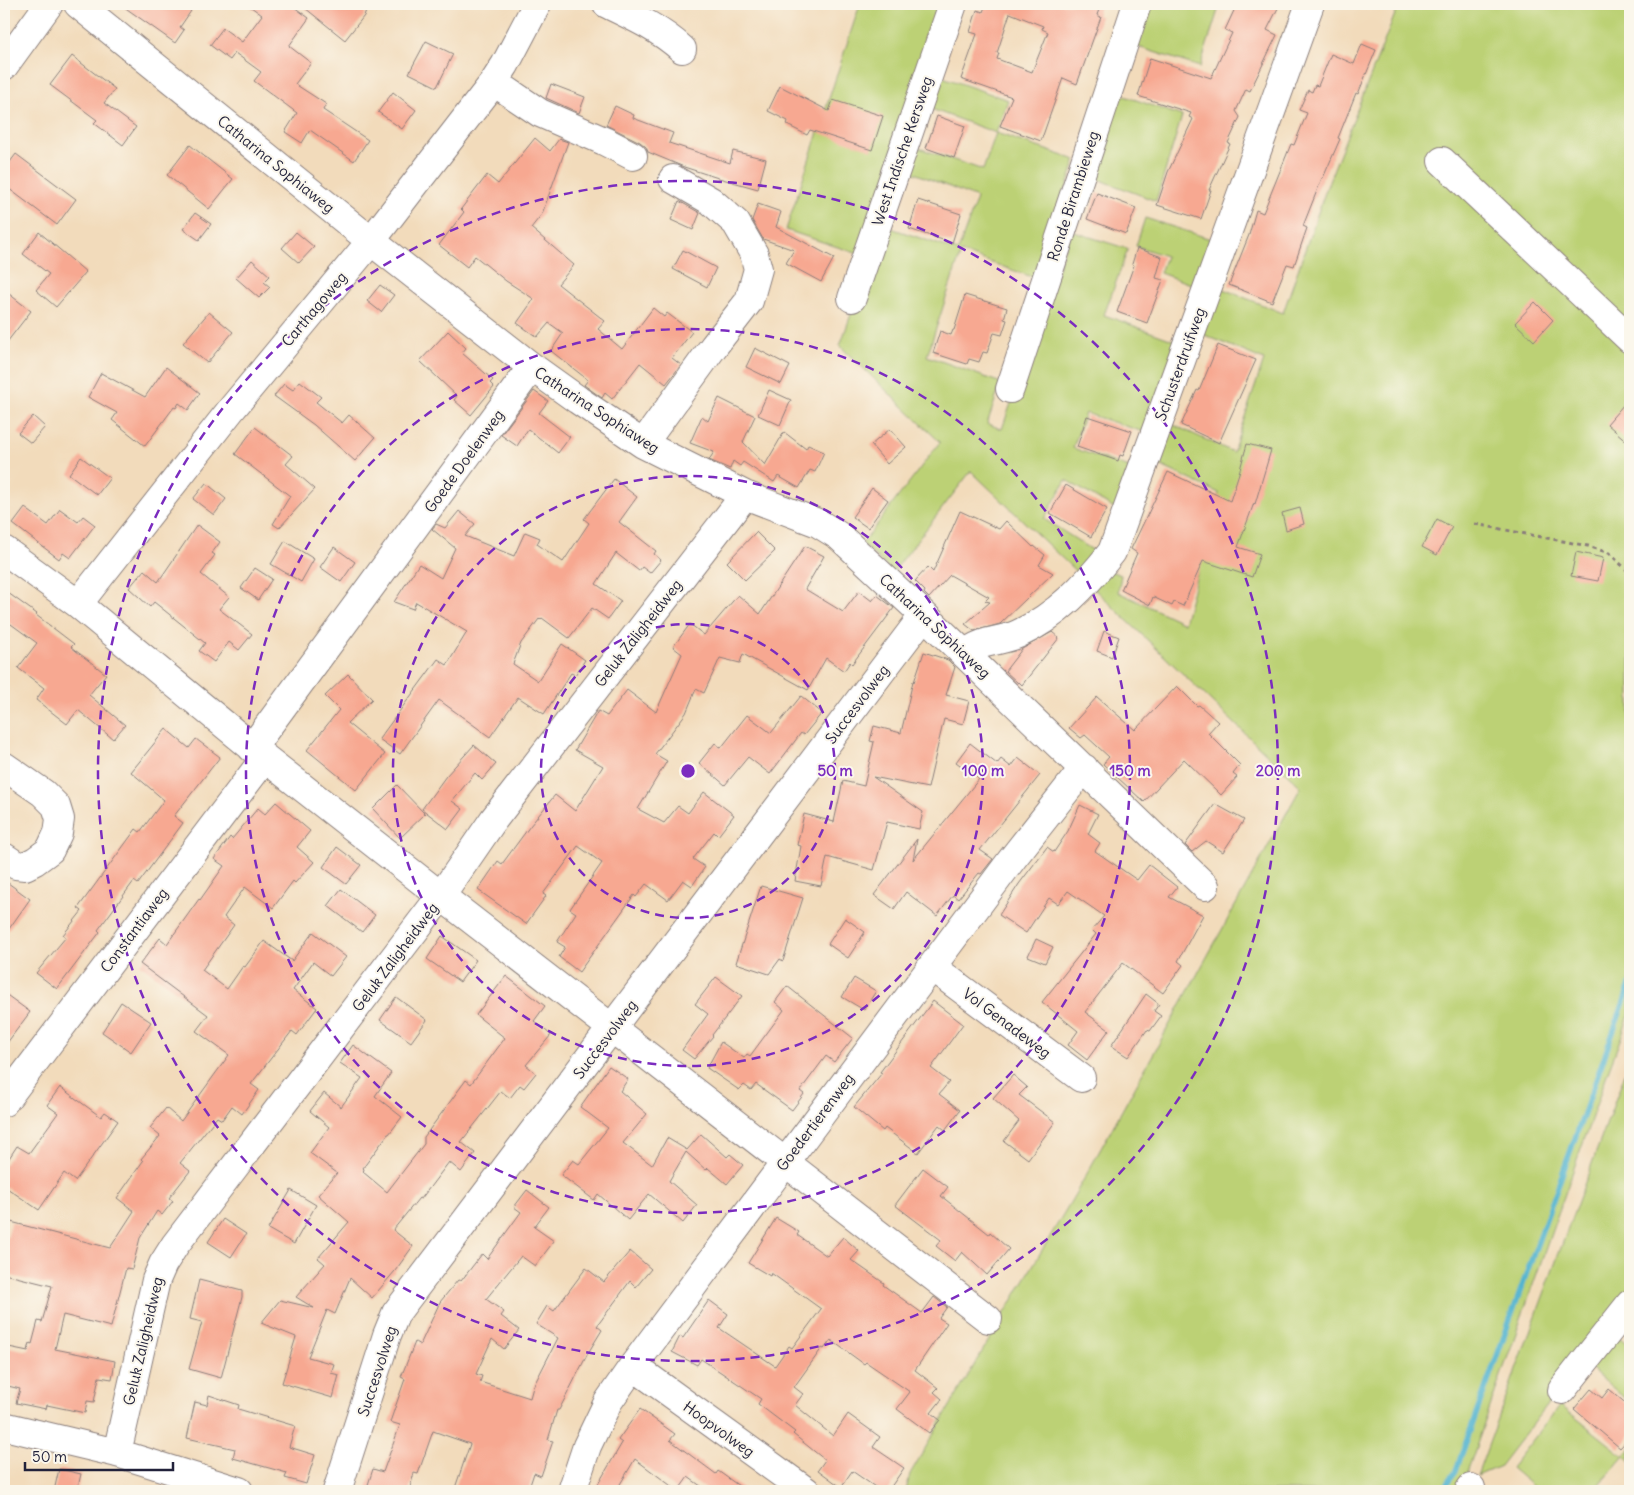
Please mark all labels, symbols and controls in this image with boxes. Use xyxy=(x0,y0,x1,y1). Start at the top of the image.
street label: West Indische Kersweg xyxy=(867,74,937,228)
street label: Catharina Sophiaweg xyxy=(214,111,338,217)
street label: Ronde Birambieweg xyxy=(1043,128,1103,264)
street label: Carthagoweg xyxy=(277,268,351,350)
street label: Schusterdruifweg xyxy=(1151,305,1209,423)
street label: Catharina Sophiaweg xyxy=(531,363,663,457)
street label: Goede Doelenweg xyxy=(420,406,508,516)
street label: Catharina Sophiaweg xyxy=(875,570,995,682)
street label: Geluk Zaligheidweg xyxy=(590,575,686,691)
street label: Succesvolweg xyxy=(821,661,893,747)
text: 50 m xyxy=(817,761,853,780)
text: 100 m xyxy=(962,761,1004,780)
text: 150 m xyxy=(1109,761,1151,780)
text: 200 m xyxy=(1256,761,1300,780)
centre of rings xyxy=(679,762,697,780)
street label: Constantiaweg xyxy=(96,884,172,976)
street label: Geluk Zaligheidweg xyxy=(348,899,442,1015)
street label: Vol Genadeweg xyxy=(959,984,1055,1062)
street label: Succesvolweg xyxy=(569,996,641,1082)
street label: Goedertierenweg xyxy=(772,1069,858,1175)
street label: Geluk Zaligheidweg xyxy=(119,1275,167,1407)
street label: Succesvolweg xyxy=(353,1323,401,1419)
street label: Hoopvolweg xyxy=(680,1397,758,1461)
scale bar xyxy=(25,1440,172,1472)
text: 50 m xyxy=(32,1447,67,1466)

